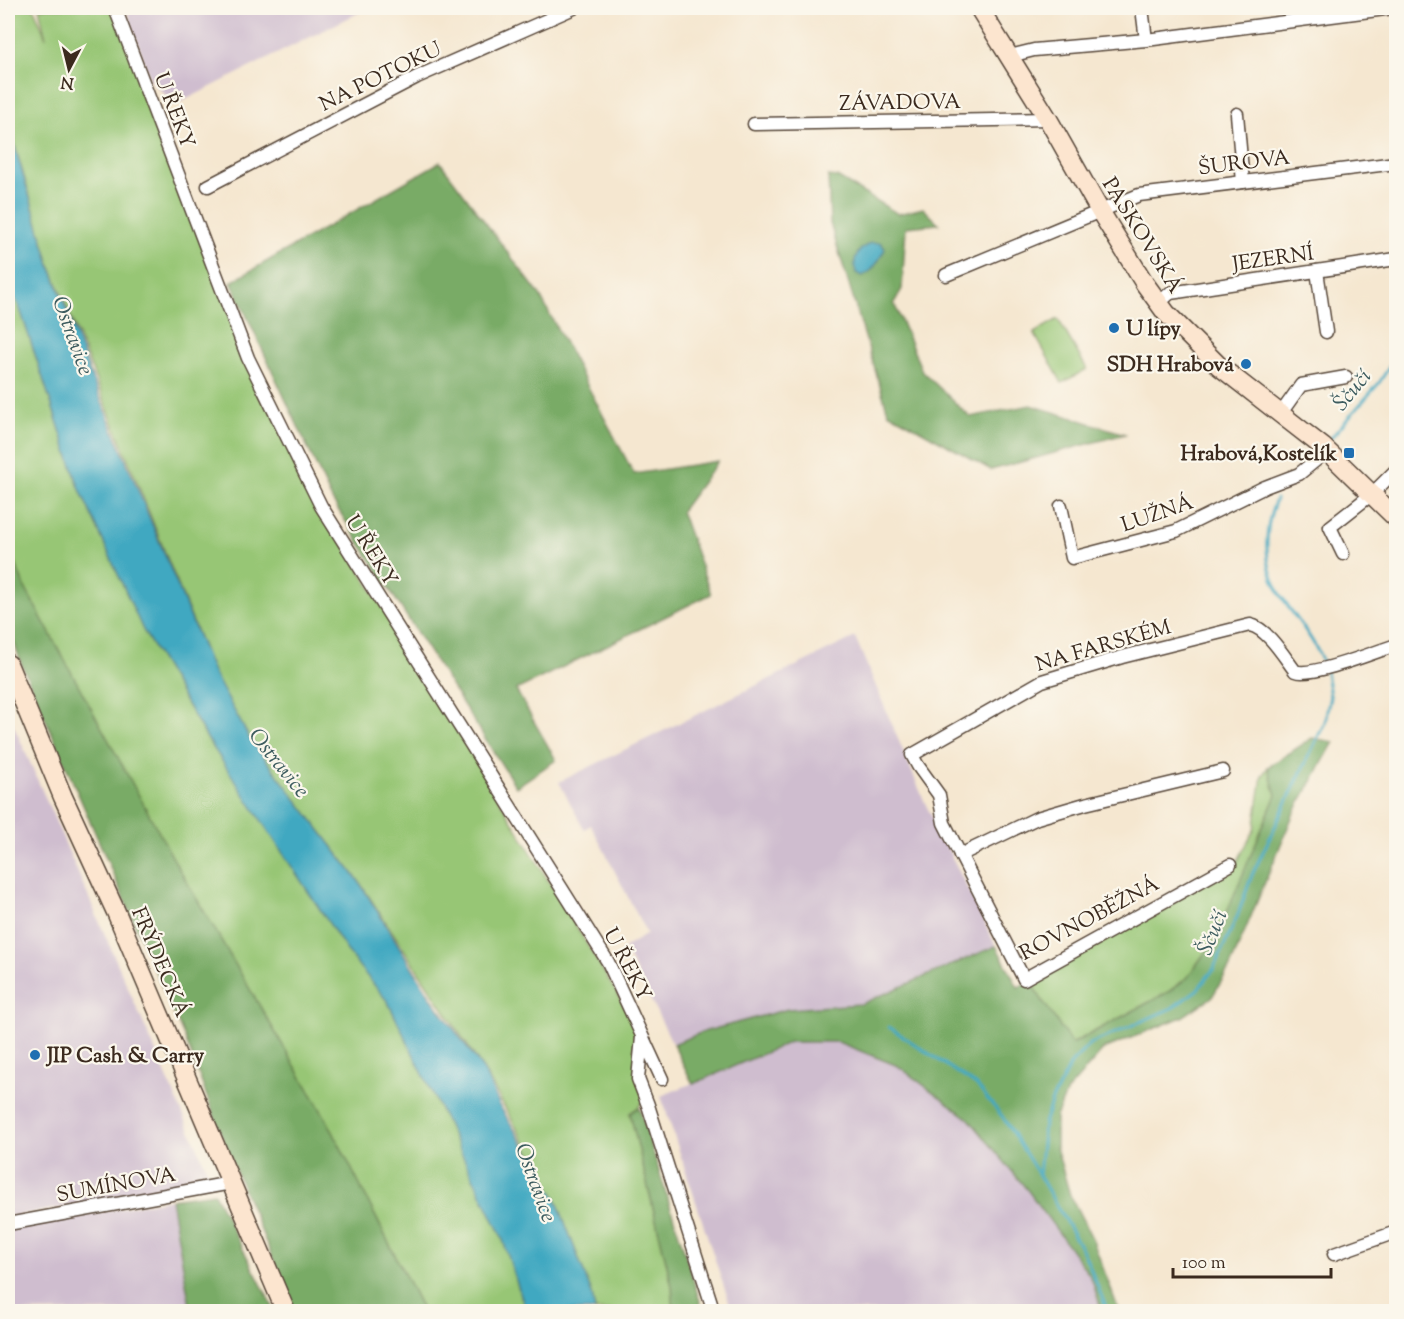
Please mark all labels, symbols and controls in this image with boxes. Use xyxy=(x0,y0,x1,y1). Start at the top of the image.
street label: NA POTOKU xyxy=(315,35,447,120)
north arrow xyxy=(39,39,99,99)
street label: U ŘEKY xyxy=(145,68,201,153)
text: N xyxy=(60,69,75,94)
street label: ZÁVADOVA xyxy=(839,88,961,120)
street label: ŠUROVA xyxy=(1196,143,1292,185)
street label: PASKOVSKÁ xyxy=(1094,172,1189,300)
street label: JEZERNÍ xyxy=(1230,239,1316,281)
water label: Ostravice xyxy=(42,292,100,380)
place label: U lípy xyxy=(1126,315,1181,345)
marker: U lípy xyxy=(1107,321,1121,335)
place label: SDH Hrabová xyxy=(1107,351,1234,381)
marker: SDH Hrabová xyxy=(1239,357,1253,371)
water label: Ščučí xyxy=(1326,363,1381,419)
place label: Hrabová,Kostelík xyxy=(1181,440,1338,470)
marker: Hrabová,Kostelík xyxy=(1342,446,1356,460)
street label: LUŽNÁ xyxy=(1118,489,1198,541)
street label: U ŘEKY xyxy=(337,510,404,593)
street label: NA FARSKÉM xyxy=(1032,613,1175,681)
water label: Ostravice xyxy=(239,722,316,806)
street label: ROVNOBĚŽNÁ xyxy=(1015,870,1165,969)
street label: FRÝDECKÁ xyxy=(122,903,196,1023)
water label: Ščučí xyxy=(1190,905,1237,960)
street label: U ŘEKY xyxy=(594,923,658,1007)
place label: JIP Cash & Carry xyxy=(45,1042,205,1072)
marker: JIP Cash & Carry xyxy=(28,1048,42,1062)
water label: Ostravice xyxy=(505,1139,563,1227)
street label: SUMÍNOVA xyxy=(54,1161,179,1211)
scale bar xyxy=(1173,1241,1330,1279)
text: 100 m xyxy=(1182,1251,1226,1277)

